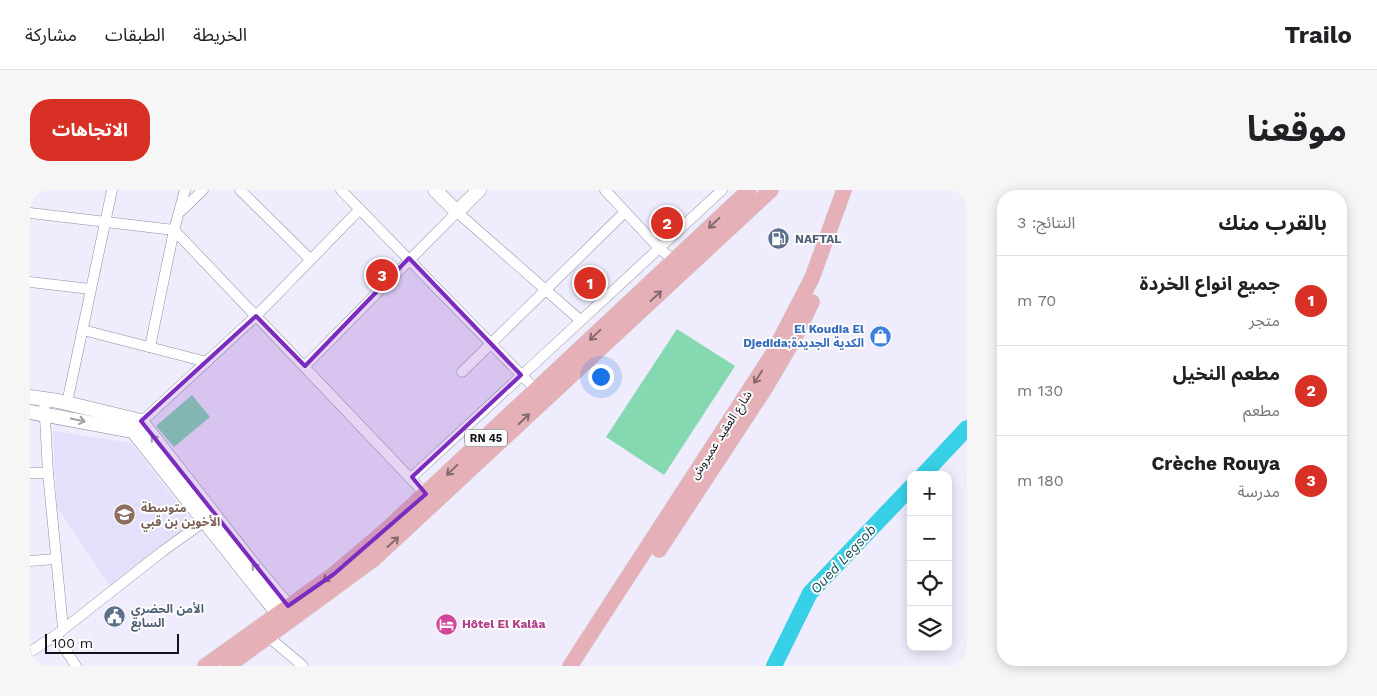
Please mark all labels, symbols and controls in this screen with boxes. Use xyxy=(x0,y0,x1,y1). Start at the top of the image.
text: Trailo xyxy=(1285,21,1352,49)
text: مشاركة xyxy=(25,24,77,45)
text: الطبقات xyxy=(105,24,165,45)
text: الخريطة xyxy=(193,24,247,45)
button: الاتجاهات xyxy=(30,99,150,161)
text: موقعنا xyxy=(1247,108,1347,150)
pin: 2 xyxy=(651,204,683,242)
text: بالقرب منك xyxy=(1219,210,1327,235)
text: النتائج: 3 xyxy=(1017,213,1075,232)
one-way arrow xyxy=(707,217,720,229)
fuel station icon: NAFTAL xyxy=(767,227,791,251)
place label: NAFTAL xyxy=(795,232,842,246)
pin: 3 xyxy=(366,256,398,294)
pin: 1 xyxy=(574,264,606,302)
text: جميع انواع الخردة xyxy=(1140,272,1280,295)
one-way arrow xyxy=(650,290,663,302)
text: 70 m xyxy=(1017,291,1056,310)
text: 1 xyxy=(1308,291,1314,310)
text: متجر xyxy=(1249,311,1280,330)
place label: El Koudia El Djedida;الكدية الجديدة xyxy=(743,322,864,350)
shop icon: El Koudia El Djedida;الكدية الجديدة xyxy=(868,324,892,348)
one-way arrow xyxy=(589,329,601,341)
text: مطعم النخيل xyxy=(1173,362,1280,385)
your location xyxy=(588,364,614,390)
one-way arrow xyxy=(753,369,763,383)
text: 130 m xyxy=(1017,381,1063,400)
text: 2 xyxy=(1306,381,1316,400)
street label: شارع العقيد عميروش xyxy=(687,388,757,483)
text: مطعم xyxy=(1243,401,1280,420)
one-way arrow xyxy=(518,413,531,425)
one-way arrow xyxy=(70,416,86,425)
road number: RN 45 xyxy=(465,430,507,446)
one-way arrow xyxy=(151,435,162,448)
text: Crèche Rouya xyxy=(1151,452,1280,475)
one-way arrow xyxy=(445,464,458,476)
map controls xyxy=(907,471,952,651)
button: + xyxy=(907,471,952,516)
text: 180 m xyxy=(1017,471,1064,490)
text: 3 xyxy=(1306,471,1316,490)
text: مدرسة xyxy=(1237,482,1280,501)
place label: متوسطة الأخوين بن قبي xyxy=(141,501,220,532)
school or university icon: متوسطة الأخوين بن قبي xyxy=(113,503,137,527)
button: − xyxy=(907,516,952,561)
water label: Oued Legsob xyxy=(807,521,879,597)
one-way arrow xyxy=(386,536,399,548)
button: locate xyxy=(907,561,952,606)
one-way arrow xyxy=(251,563,262,576)
one-way arrow xyxy=(322,572,336,582)
place label: الأمن الحضري السابع xyxy=(131,602,204,632)
public building icon: الأمن الحضري السابع xyxy=(103,604,127,628)
button: layers xyxy=(907,606,952,651)
hotel icon: Hôtel El Kalâa xyxy=(434,612,458,636)
place label: Hôtel El Kalâa xyxy=(462,617,546,631)
scale bar xyxy=(45,631,179,654)
text: 100 m xyxy=(52,635,93,651)

